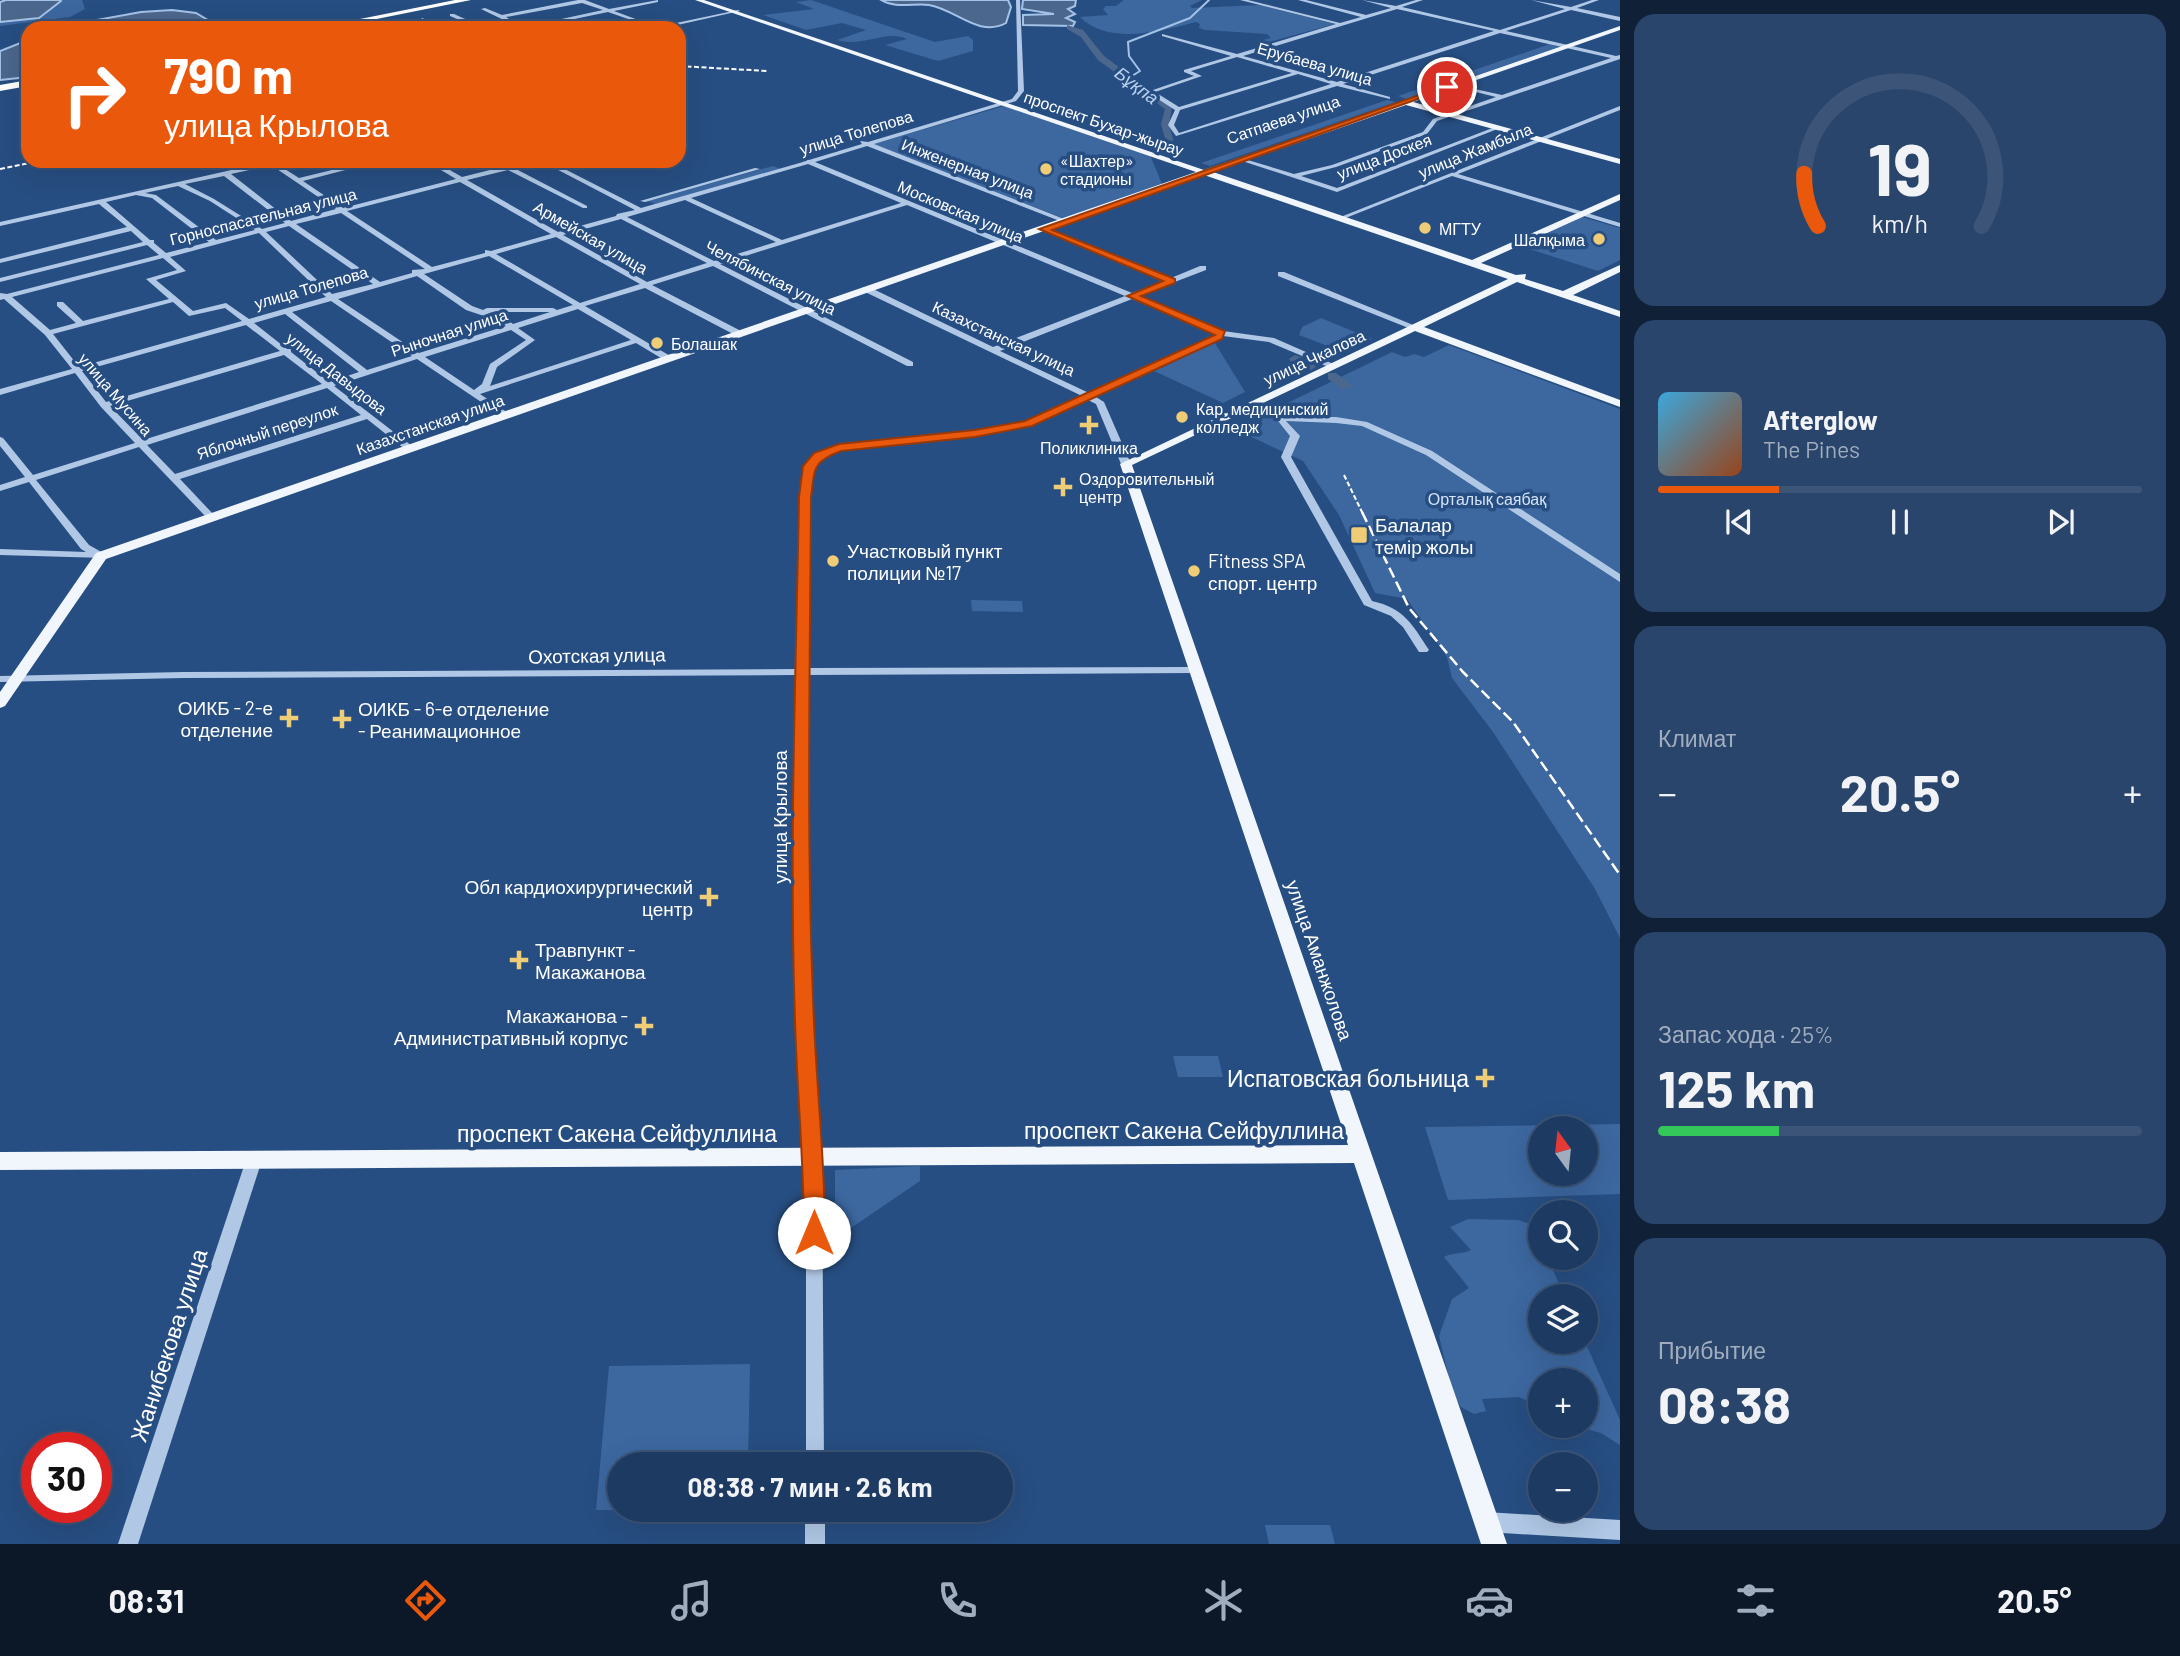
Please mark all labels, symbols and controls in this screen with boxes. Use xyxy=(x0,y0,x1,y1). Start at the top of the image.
street label: Ерубаева улица xyxy=(1255,38,1375,88)
text: 790 m xyxy=(164,45,293,104)
icon: right xyxy=(49,49,140,140)
pin xyxy=(1417,57,1477,117)
water label: Бұқпа xyxy=(1111,61,1163,109)
icon: arrive xyxy=(1428,68,1466,106)
street label: проспект Бухар-жырау xyxy=(1022,87,1186,159)
street label: Сатпаева улица xyxy=(1224,91,1342,147)
text: улица Крылова xyxy=(164,105,389,143)
street label: улица Толепова xyxy=(797,106,915,158)
street label: улица Жамбыла xyxy=(1415,119,1535,181)
text: 19 xyxy=(1868,123,1932,211)
street label: улица Доскея xyxy=(1334,129,1434,183)
street label: Инженерная улица xyxy=(899,134,1037,202)
place label: «Шахтер» стадионы xyxy=(1060,151,1134,188)
marker: «Шахтер» стадионы xyxy=(1038,161,1054,177)
street label: Московская улица xyxy=(895,176,1027,246)
street label: Горноспасательная улица xyxy=(168,184,359,248)
street label: Армейская улица xyxy=(531,197,651,277)
text: km/h xyxy=(1872,208,1928,238)
place label: МГТУ xyxy=(1439,219,1482,238)
marker: МГТУ xyxy=(1417,220,1433,236)
place label: Шалқыма xyxy=(1514,230,1585,249)
marker: Шалқыма xyxy=(1591,231,1607,247)
street label: Челябинская улица xyxy=(702,236,840,318)
street label: улица Толепова xyxy=(252,262,370,312)
street label: Казахстанская улица xyxy=(930,297,1078,379)
street label: Рыночная улица xyxy=(388,304,510,360)
street label: улица Чкалова xyxy=(1260,325,1368,389)
street label: улица Давыдова xyxy=(283,328,391,418)
place label: Болашак xyxy=(671,334,738,353)
marker: Болашак xyxy=(649,335,665,351)
street label: улица Мусина xyxy=(75,349,157,439)
street label: Казахстанская улица xyxy=(354,390,507,458)
street label: Яблочный переулок xyxy=(194,399,341,463)
place label: Кар. медицинский колледж xyxy=(1196,399,1328,436)
text: Afterglow xyxy=(1763,404,1878,435)
marker: Кар. медицинский колледж xyxy=(1174,409,1190,425)
marker: Поликлиника xyxy=(1079,415,1099,435)
text: The Pines xyxy=(1763,435,1860,463)
place label: Поликлиника xyxy=(1040,438,1138,457)
place label: Оздоровительный центр xyxy=(1079,469,1214,506)
marker: Оздоровительный центр xyxy=(1053,477,1073,497)
park label: Орталық саябақ xyxy=(1428,489,1547,508)
icon: previous xyxy=(1720,503,1758,541)
icon: pause xyxy=(1881,503,1919,541)
icon: next xyxy=(2042,503,2080,541)
place label: Балалар темір жолы xyxy=(1375,513,1473,558)
marker: Балалар темір жолы xyxy=(1349,525,1369,545)
place label: Участковый пункт полиции №17 xyxy=(847,539,1003,584)
place label: Fitness SPA спорт. центр xyxy=(1208,549,1317,594)
marker: Участковый пункт полиции №17 xyxy=(825,553,841,569)
marker: Fitness SPA спорт. центр xyxy=(1186,563,1202,579)
street label: Охотская улица xyxy=(528,642,666,668)
place label: ОИКБ - 2-е отделение xyxy=(178,696,273,741)
place label: ОИКБ - 6-е отделение - Реанимационное xyxy=(358,697,549,742)
marker: ОИКБ - 2-е отделение xyxy=(279,708,299,728)
marker: ОИКБ - 6-е отделение - Реанимационное xyxy=(332,709,352,729)
text: Климат xyxy=(1658,724,1736,752)
street label: улица Крылова xyxy=(768,750,791,884)
text: 20.5° xyxy=(1840,760,1960,822)
text: − xyxy=(1658,769,1677,815)
text: + xyxy=(2123,769,2142,815)
place label: Обл кардиохирургический центр xyxy=(464,875,693,920)
street label: улица Аманжолова xyxy=(1282,877,1358,1044)
marker: Обл кардиохирургический центр xyxy=(699,887,719,907)
place label: Травпункт - Макажанова xyxy=(535,938,646,983)
marker: Травпункт - Макажанова xyxy=(509,950,529,970)
place label: Макажанова - Административный корпус xyxy=(394,1004,628,1049)
marker: Макажанова - Административный корпус xyxy=(634,1016,654,1036)
text: Запас хода · 25% xyxy=(1658,1020,1833,1048)
text: 125 km xyxy=(1658,1056,1815,1118)
place label: Испатовская больница xyxy=(1227,1064,1469,1092)
marker: Испатовская больница xyxy=(1475,1068,1495,1088)
street label: проспект Сакена Сейфуллина xyxy=(1024,1116,1344,1144)
north arrow xyxy=(1528,1116,1598,1186)
map controls xyxy=(1528,1116,1598,1522)
street label: проспект Сакена Сейфуллина xyxy=(457,1119,777,1147)
position arrow xyxy=(777,1196,851,1270)
button: search xyxy=(1528,1200,1598,1270)
street label: Жанибекова улица xyxy=(124,1245,212,1445)
button: layers xyxy=(1528,1284,1598,1354)
text: Прибытие xyxy=(1658,1336,1766,1364)
button: + xyxy=(1528,1368,1598,1438)
text: 08:38 xyxy=(1658,1372,1791,1434)
speed limit sign: 30 xyxy=(21,1432,112,1523)
button: − xyxy=(1528,1452,1598,1522)
text: 08:38 · 7 мин · 2.6 km xyxy=(688,1471,932,1502)
icon: directions xyxy=(401,1576,450,1625)
icon: music xyxy=(667,1576,716,1625)
icon: phone xyxy=(933,1576,982,1625)
icon: climate xyxy=(1199,1576,1248,1625)
icon: car xyxy=(1465,1576,1514,1625)
icon: filters xyxy=(1731,1576,1780,1625)
text: 08:31 xyxy=(109,1581,184,1619)
text: 20.5° xyxy=(1997,1581,2071,1619)

